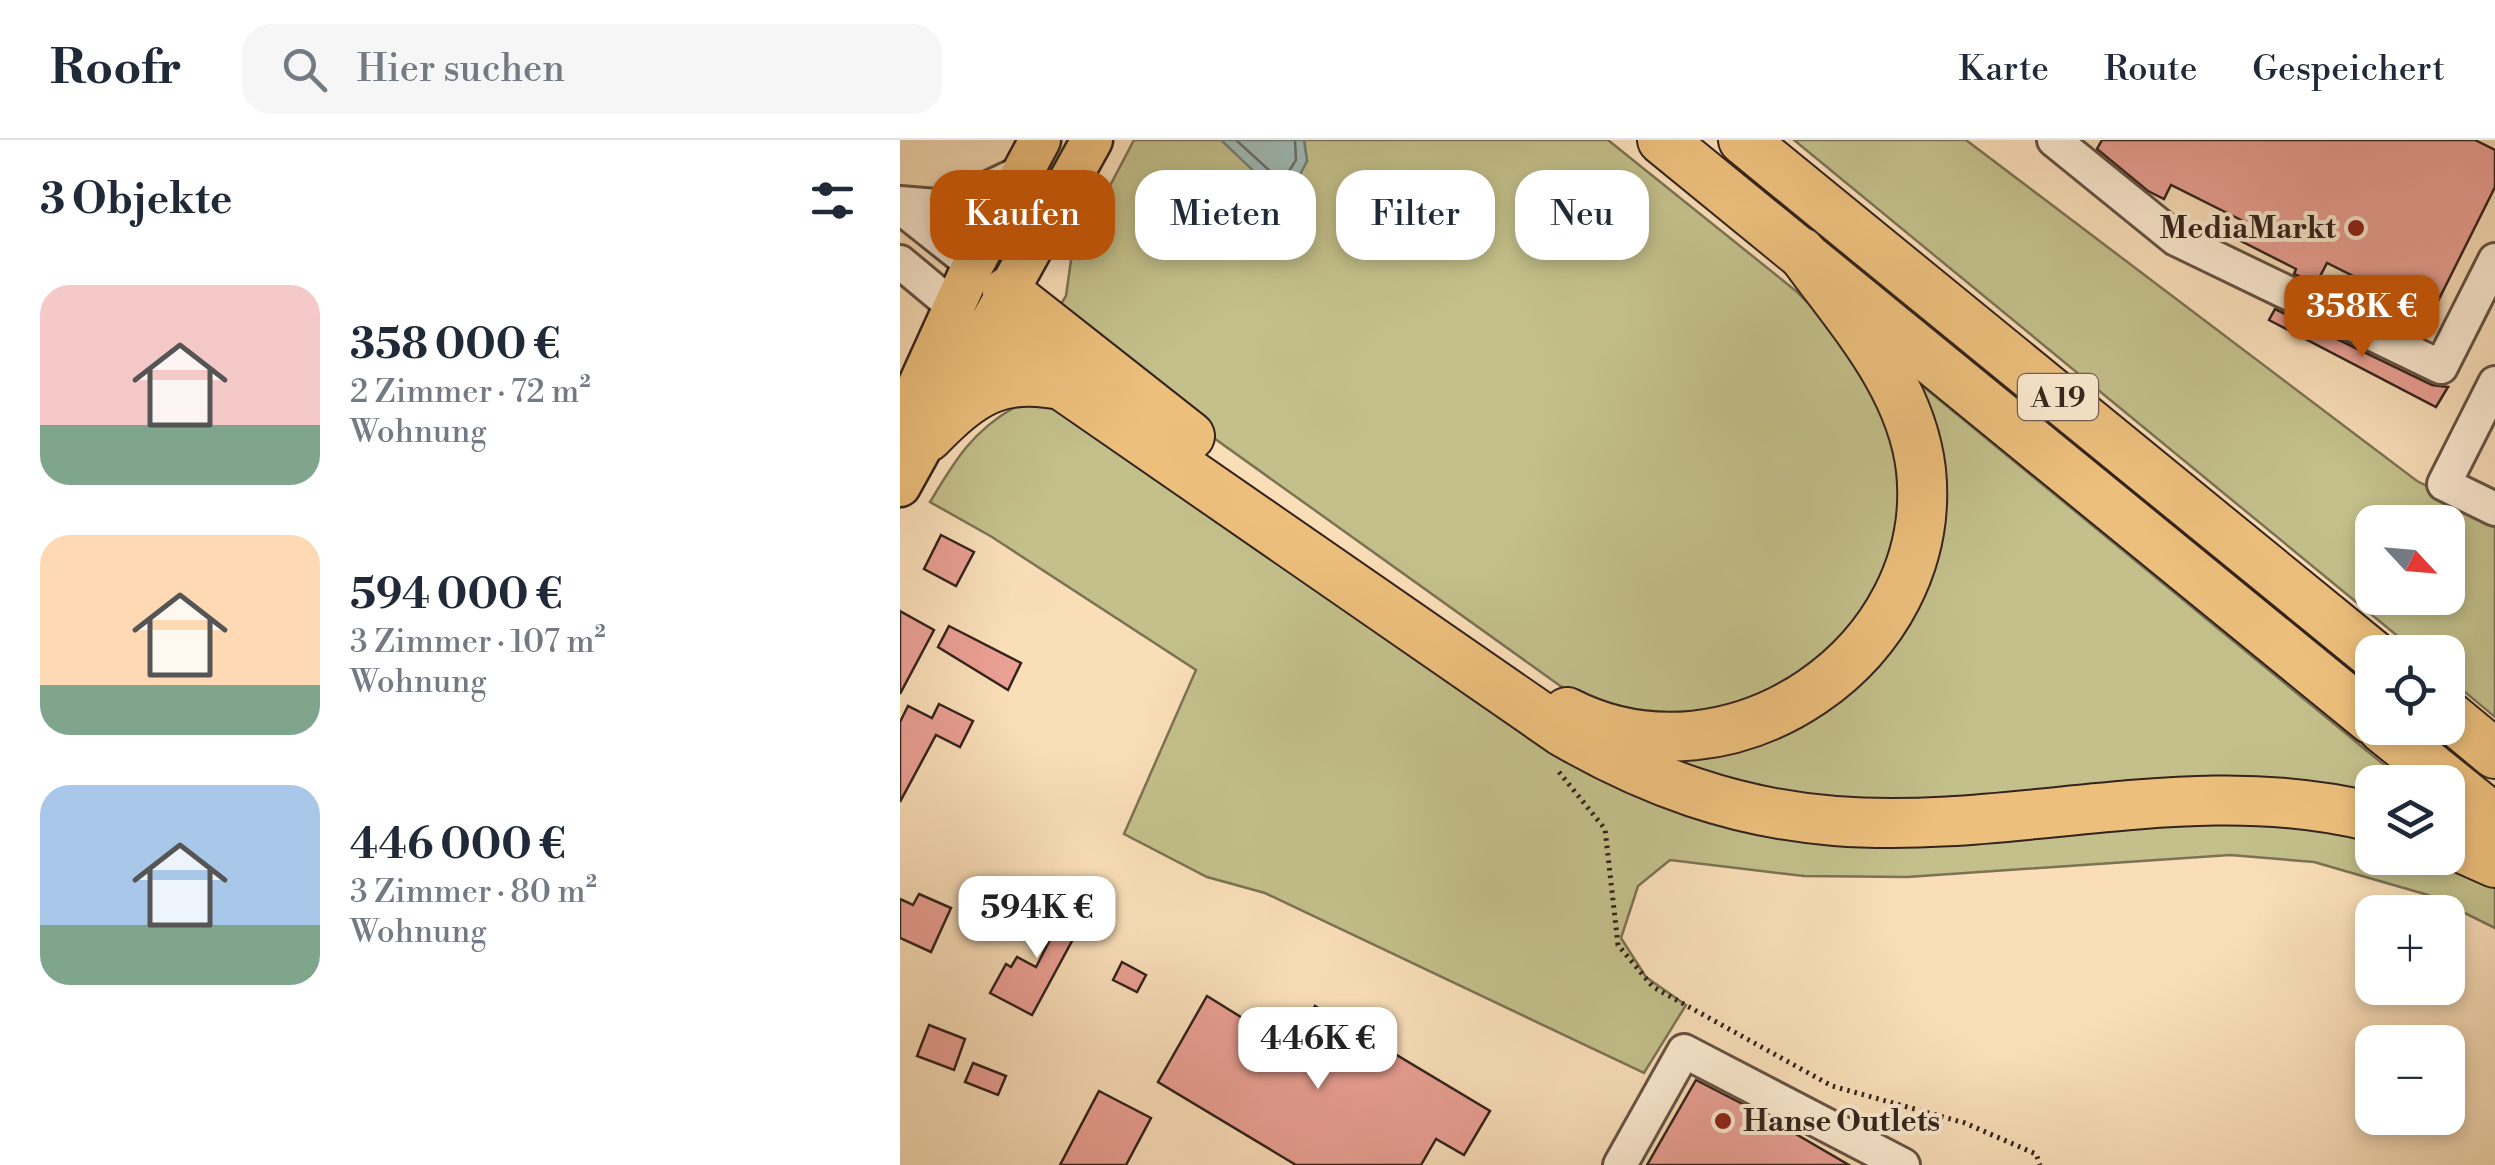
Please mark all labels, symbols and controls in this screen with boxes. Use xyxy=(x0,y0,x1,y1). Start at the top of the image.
search box xyxy=(242,24,942,114)
text: Roofr xyxy=(50,39,182,99)
icon: search xyxy=(277,42,332,97)
text: Hier suchen xyxy=(357,46,565,93)
text: Karte xyxy=(1958,48,2049,91)
text: Route xyxy=(2104,48,2197,91)
text: Gespeichert xyxy=(2252,48,2445,91)
chip: Kaufen xyxy=(930,170,1115,260)
chip: Mieten xyxy=(1135,170,1316,260)
chip: Filter xyxy=(1336,170,1495,260)
chip: Neu xyxy=(1515,170,1649,260)
icon: filters xyxy=(805,173,860,228)
text: 3 Objekte xyxy=(40,174,232,227)
place label: MediaMarkt xyxy=(2160,210,2336,248)
marker: MediaMarkt xyxy=(2345,217,2367,239)
pin: 358K € xyxy=(2281,275,2443,360)
text: 358K € xyxy=(2306,287,2418,327)
text: 358 000 € xyxy=(350,319,560,372)
icon: home xyxy=(120,325,240,445)
text: 2 Zimmer · 72 m² xyxy=(350,372,591,412)
road number: A 19 xyxy=(2018,374,2098,420)
text: Wohnung xyxy=(350,412,487,452)
north arrow xyxy=(2355,505,2465,615)
map controls xyxy=(2355,505,2465,1135)
text: 594 000 € xyxy=(350,569,563,622)
icon: home xyxy=(120,575,240,695)
text: 3 Zimmer · 107 m² xyxy=(350,622,606,662)
button: locate xyxy=(2355,635,2465,745)
text: Wohnung xyxy=(350,662,487,702)
button: layers xyxy=(2355,765,2465,875)
text: 446 000 € xyxy=(350,819,566,872)
icon: home xyxy=(120,825,240,945)
text: 3 Zimmer · 80 m² xyxy=(350,872,597,912)
pin: 594K € xyxy=(956,876,1118,961)
text: 594K € xyxy=(981,888,1093,928)
button: + xyxy=(2355,895,2465,1005)
text: Wohnung xyxy=(350,912,487,952)
pin: 446K € xyxy=(1237,1007,1399,1092)
text: 446K € xyxy=(1260,1019,1376,1059)
button: − xyxy=(2355,1025,2465,1135)
place label: Hanse Outlets xyxy=(1743,1103,1940,1141)
marker: Hanse Outlets xyxy=(1712,1110,1734,1132)

